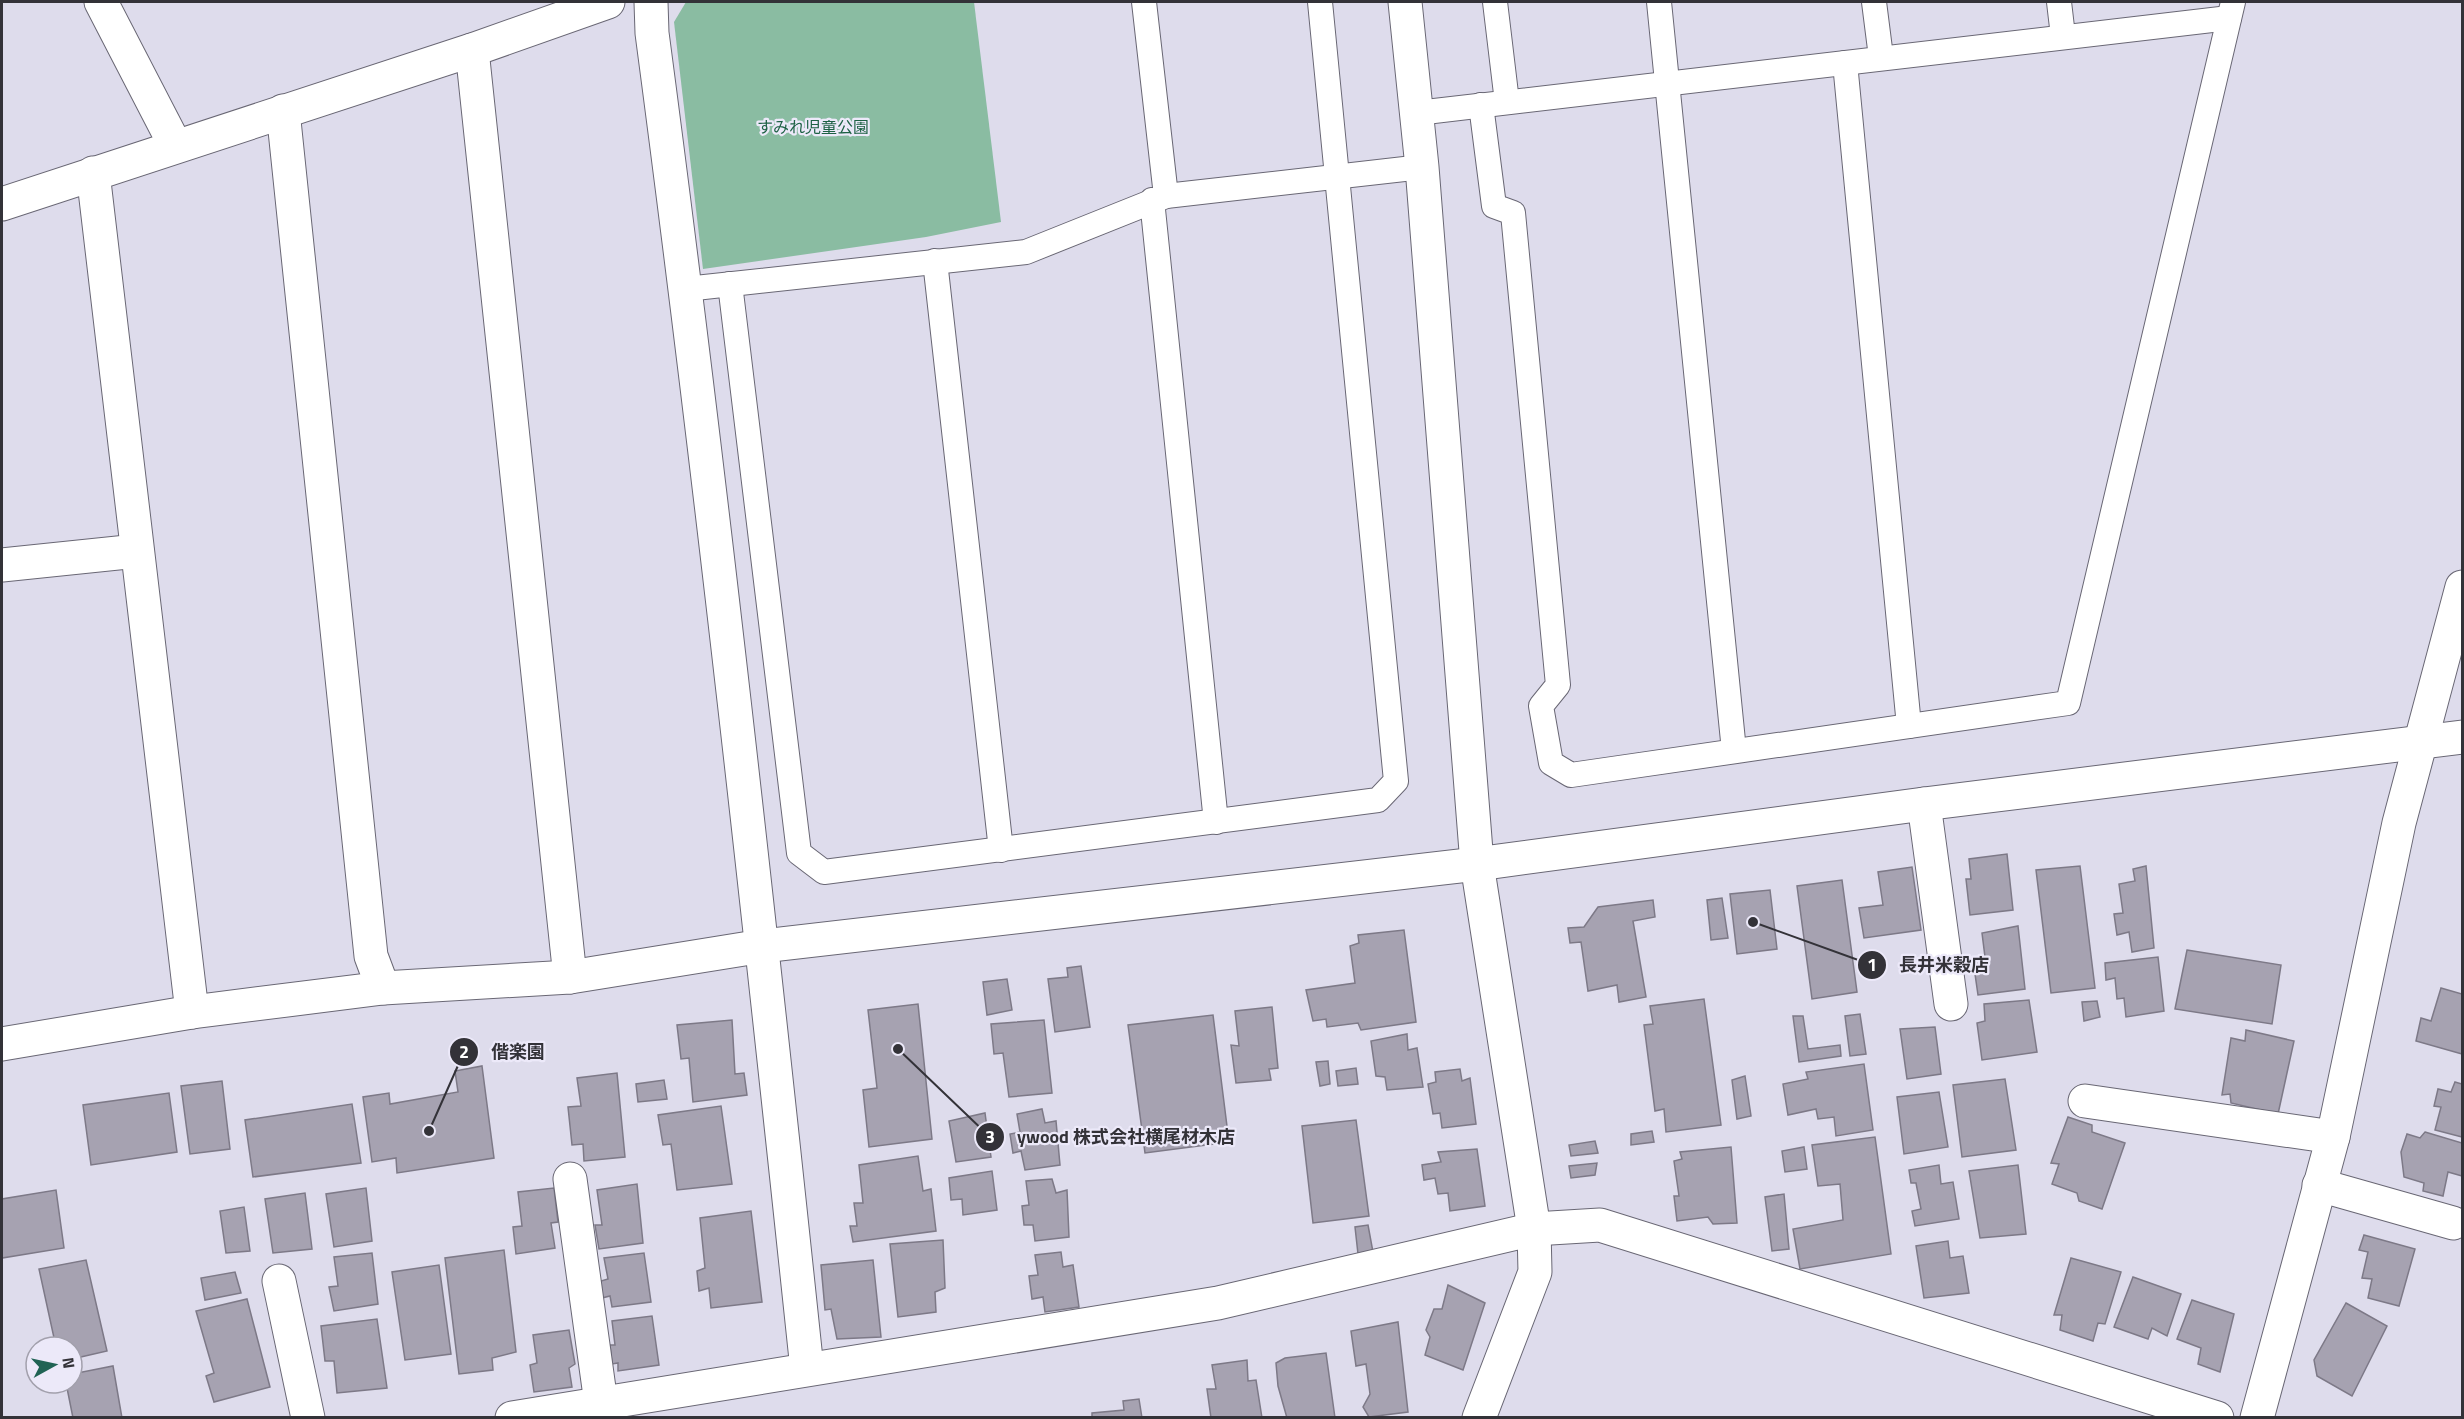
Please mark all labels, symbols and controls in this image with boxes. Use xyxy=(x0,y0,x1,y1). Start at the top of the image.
park label: すみれ児童公園 xyxy=(757,115,869,139)
callout: 長井米穀店 xyxy=(1857,947,2001,983)
text: 1 xyxy=(1867,951,1877,978)
text: 長井米穀店 xyxy=(1899,951,1989,978)
callout: 偕楽園 xyxy=(449,1034,557,1070)
text: 2 xyxy=(459,1038,469,1065)
text: 偕楽園 xyxy=(491,1038,545,1065)
callout: ywood 株式会社横尾材木店 xyxy=(975,1119,1247,1155)
text: 3 xyxy=(985,1123,995,1150)
text: ywood 株式会社横尾材木店 xyxy=(1017,1123,1235,1150)
north arrow xyxy=(24,1335,84,1395)
text: N xyxy=(56,1356,82,1370)

